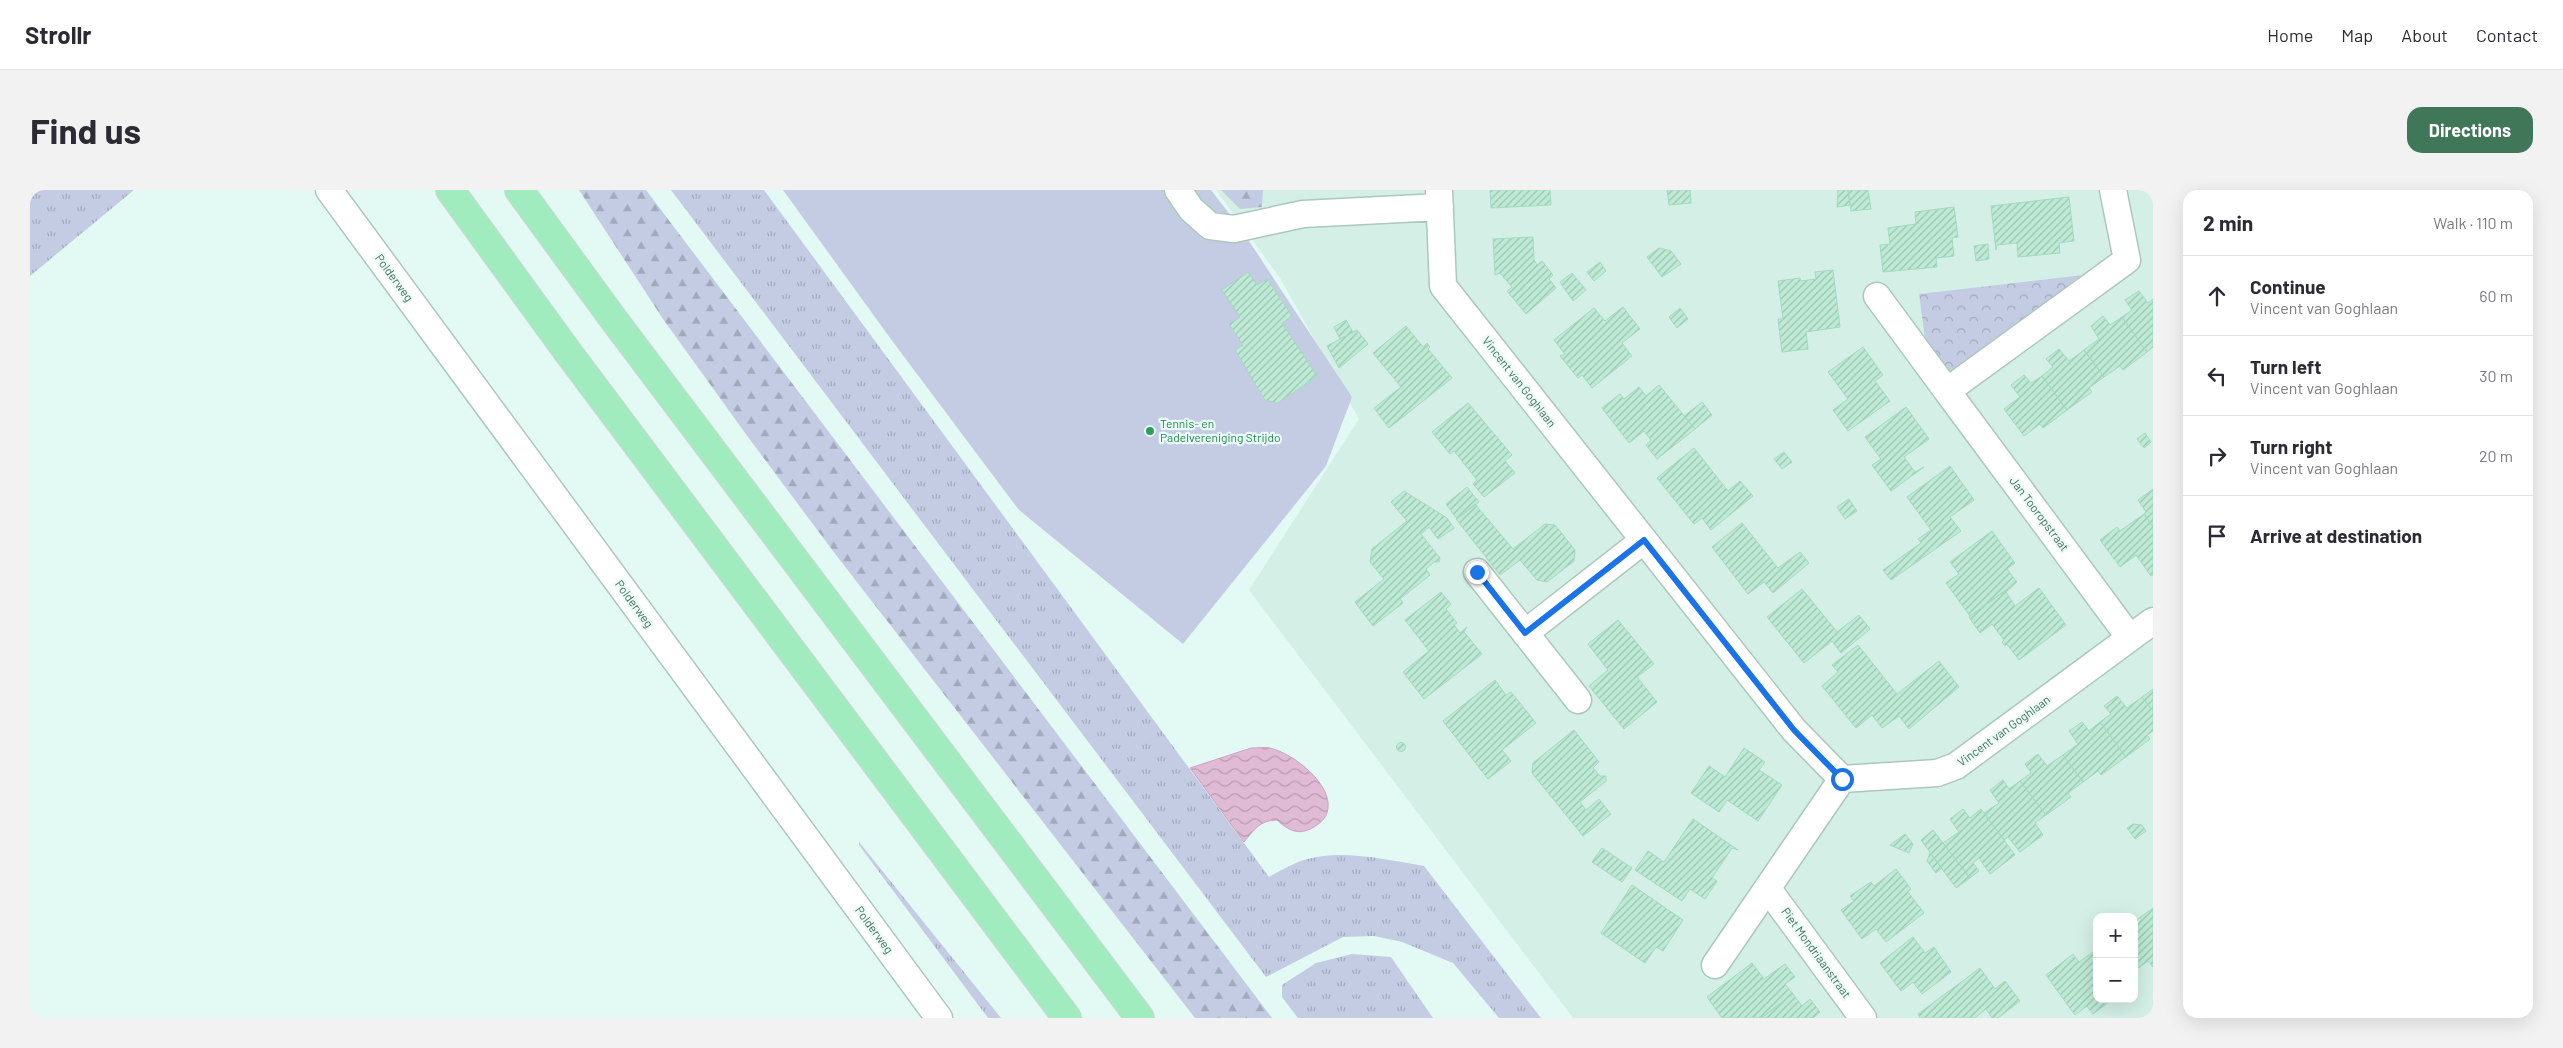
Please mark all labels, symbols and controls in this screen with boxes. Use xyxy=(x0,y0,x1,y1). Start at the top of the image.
text: Strollr xyxy=(25,20,92,49)
text: Home xyxy=(2267,24,2313,46)
text: Map xyxy=(2341,24,2373,46)
text: About xyxy=(2401,24,2448,46)
text: Contact xyxy=(2476,24,2538,46)
button: Directions xyxy=(2407,107,2533,153)
text: Find us xyxy=(30,109,141,151)
text: 2 min xyxy=(2203,210,2253,235)
text: Walk · 110 m xyxy=(2433,213,2513,232)
street label: Polderweg xyxy=(373,251,417,304)
text: Continue xyxy=(2250,275,2326,298)
icon: ahead xyxy=(2203,282,2231,310)
text: 60 m xyxy=(2479,286,2513,305)
text: Vincent van Goghlaan xyxy=(2250,298,2398,317)
street label: Vincent van Goghlaan xyxy=(1480,333,1560,430)
text: Turn left xyxy=(2250,355,2321,378)
icon: left xyxy=(2203,362,2231,390)
text: 30 m xyxy=(2479,366,2513,385)
text: Vincent van Goghlaan xyxy=(2250,378,2398,397)
place label: Tennis- en Padelvereniging Strijdo xyxy=(1160,416,1281,444)
marker: Tennis- en Padelvereniging Strijdo xyxy=(1144,425,1156,437)
text: Turn right xyxy=(2250,435,2332,458)
icon: right xyxy=(2203,442,2231,470)
text: 20 m xyxy=(2479,446,2513,465)
text: Vincent van Goghlaan xyxy=(2250,458,2398,477)
street label: Jan Tooropstraat xyxy=(2007,473,2072,553)
icon: arrive xyxy=(2203,522,2231,550)
text: Arrive at destination xyxy=(2250,524,2422,547)
route end xyxy=(1466,561,1489,584)
street label: Polderweg xyxy=(613,577,657,630)
street label: Vincent van Goghlaan xyxy=(1954,692,2053,769)
route start xyxy=(1831,768,1854,791)
street label: Polderweg xyxy=(853,903,897,956)
street label: Piet Mondriaanstraat xyxy=(1779,904,1854,1000)
map controls xyxy=(2093,913,2138,1003)
button: + xyxy=(2093,913,2138,958)
button: − xyxy=(2093,958,2138,1003)

